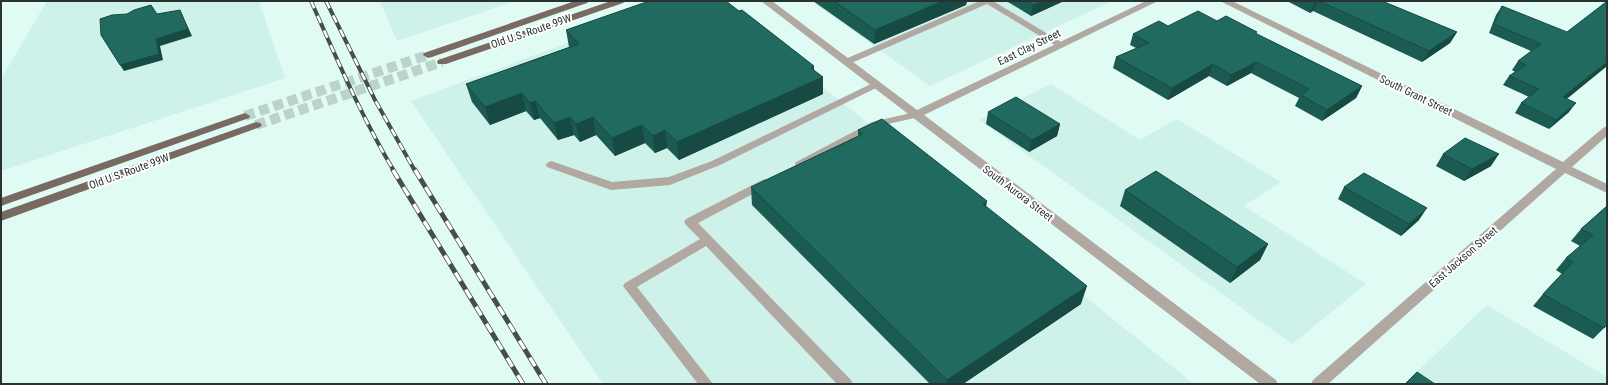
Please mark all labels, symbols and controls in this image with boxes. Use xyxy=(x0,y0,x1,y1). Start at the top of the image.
street label: Old U.S. Route 99W xyxy=(489,11,574,51)
street label: East Clay Street xyxy=(996,27,1063,68)
street label: South Grant Street xyxy=(1377,72,1454,119)
street label: Old U.S. Route 99W xyxy=(87,151,172,192)
street label: South Aurora Street xyxy=(980,163,1055,224)
street label: East Jackson Street xyxy=(1426,224,1500,291)

